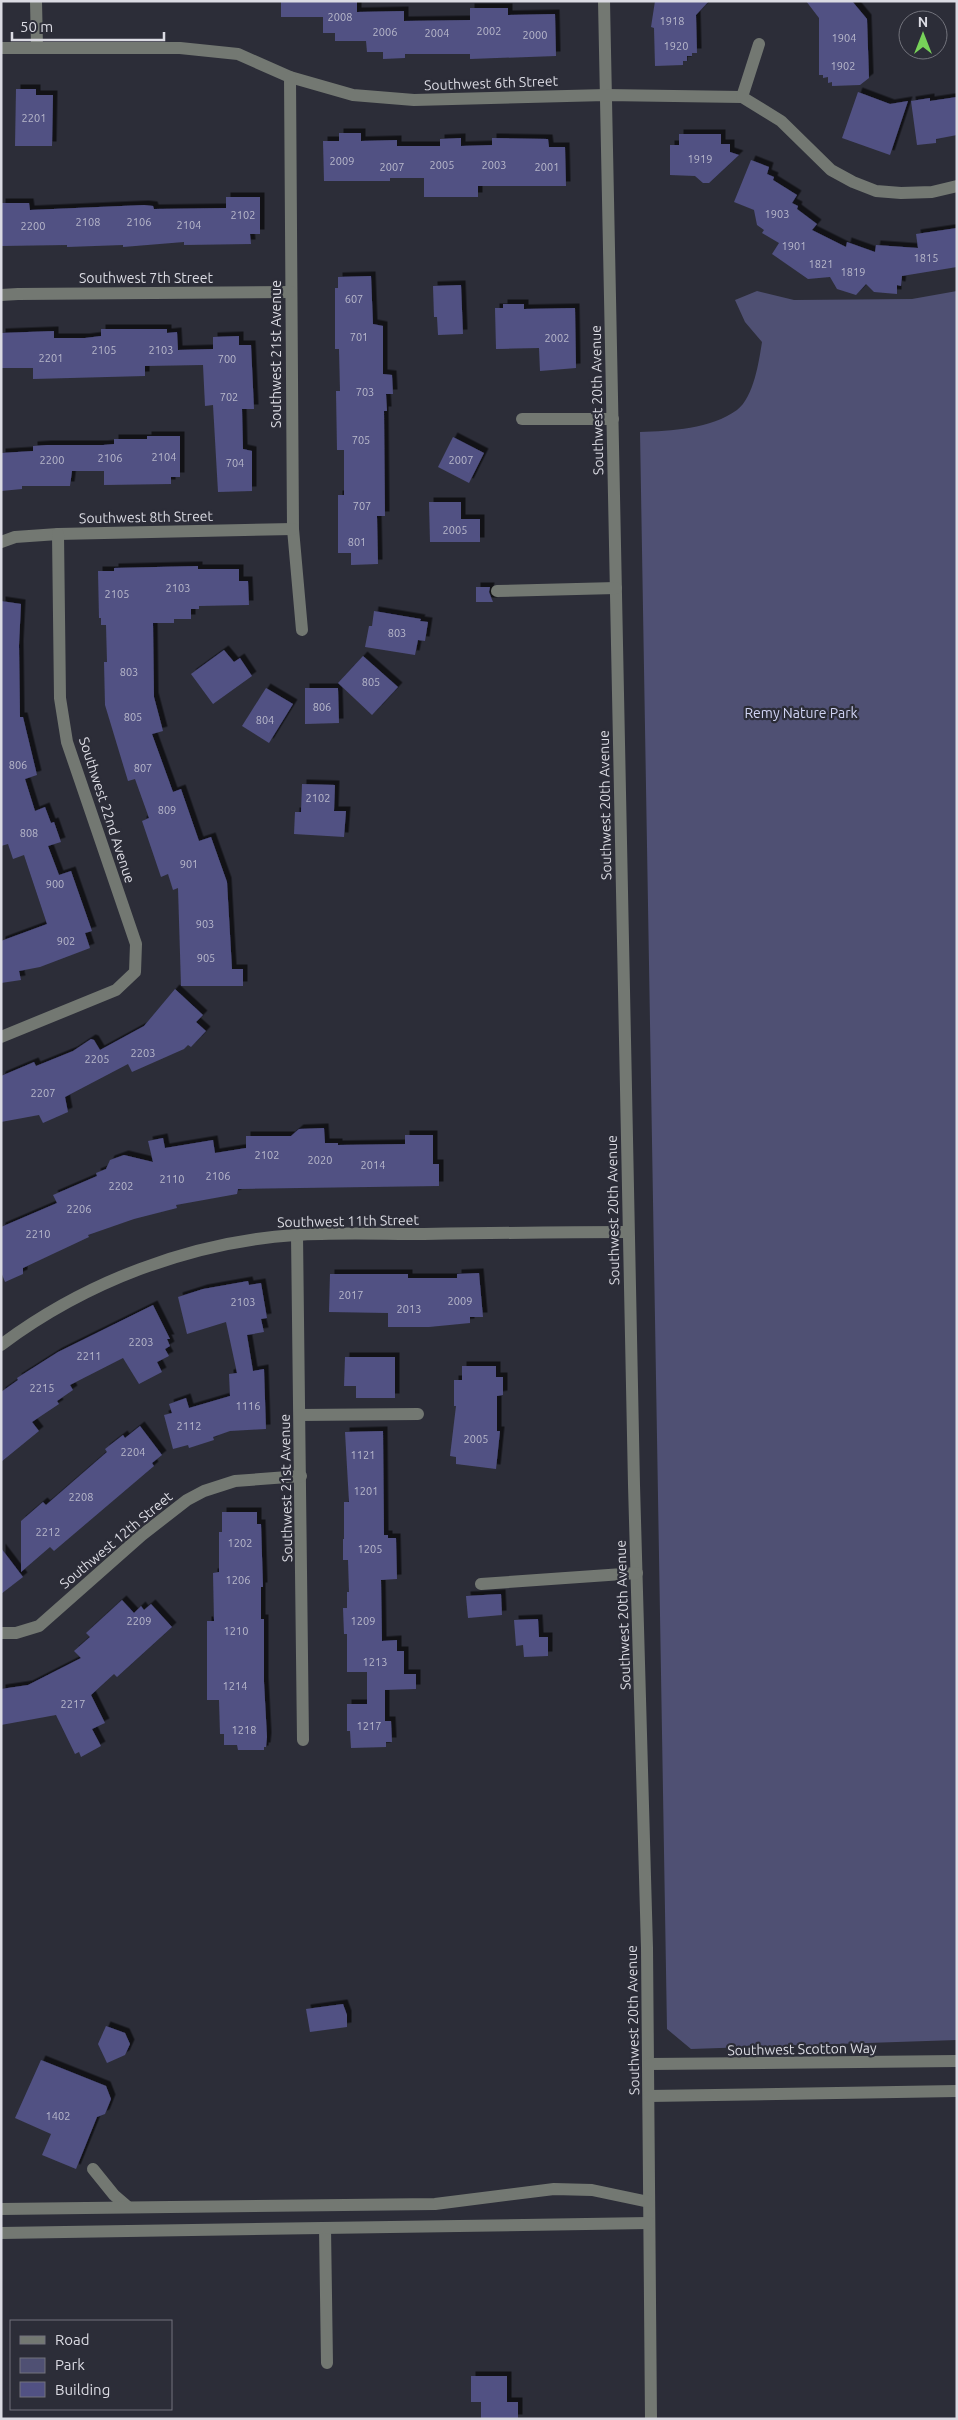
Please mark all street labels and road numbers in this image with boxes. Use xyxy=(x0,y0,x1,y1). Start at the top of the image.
street label: Southwest 6th Street xyxy=(424,73,559,93)
street label: Southwest 7th Street xyxy=(79,270,214,286)
street label: Southwest 21st Avenue xyxy=(268,280,284,428)
street label: Southwest 20th Avenue xyxy=(588,325,606,475)
street label: Southwest 8th Street xyxy=(79,508,214,526)
street label: Southwest 20th Avenue xyxy=(596,730,614,880)
street label: Southwest 22nd Avenue xyxy=(76,735,138,885)
street label: Southwest 20th Avenue xyxy=(604,1135,622,1285)
street label: Southwest 11th Street xyxy=(277,1212,420,1230)
street label: Southwest 21st Avenue xyxy=(277,1414,295,1562)
street label: Southwest 12th Street xyxy=(56,1488,176,1592)
street label: Southwest 20th Avenue xyxy=(612,1540,634,1690)
street label: Southwest 20th Avenue xyxy=(624,1945,642,2095)
street label: Southwest Scotton Way xyxy=(727,2040,877,2058)

